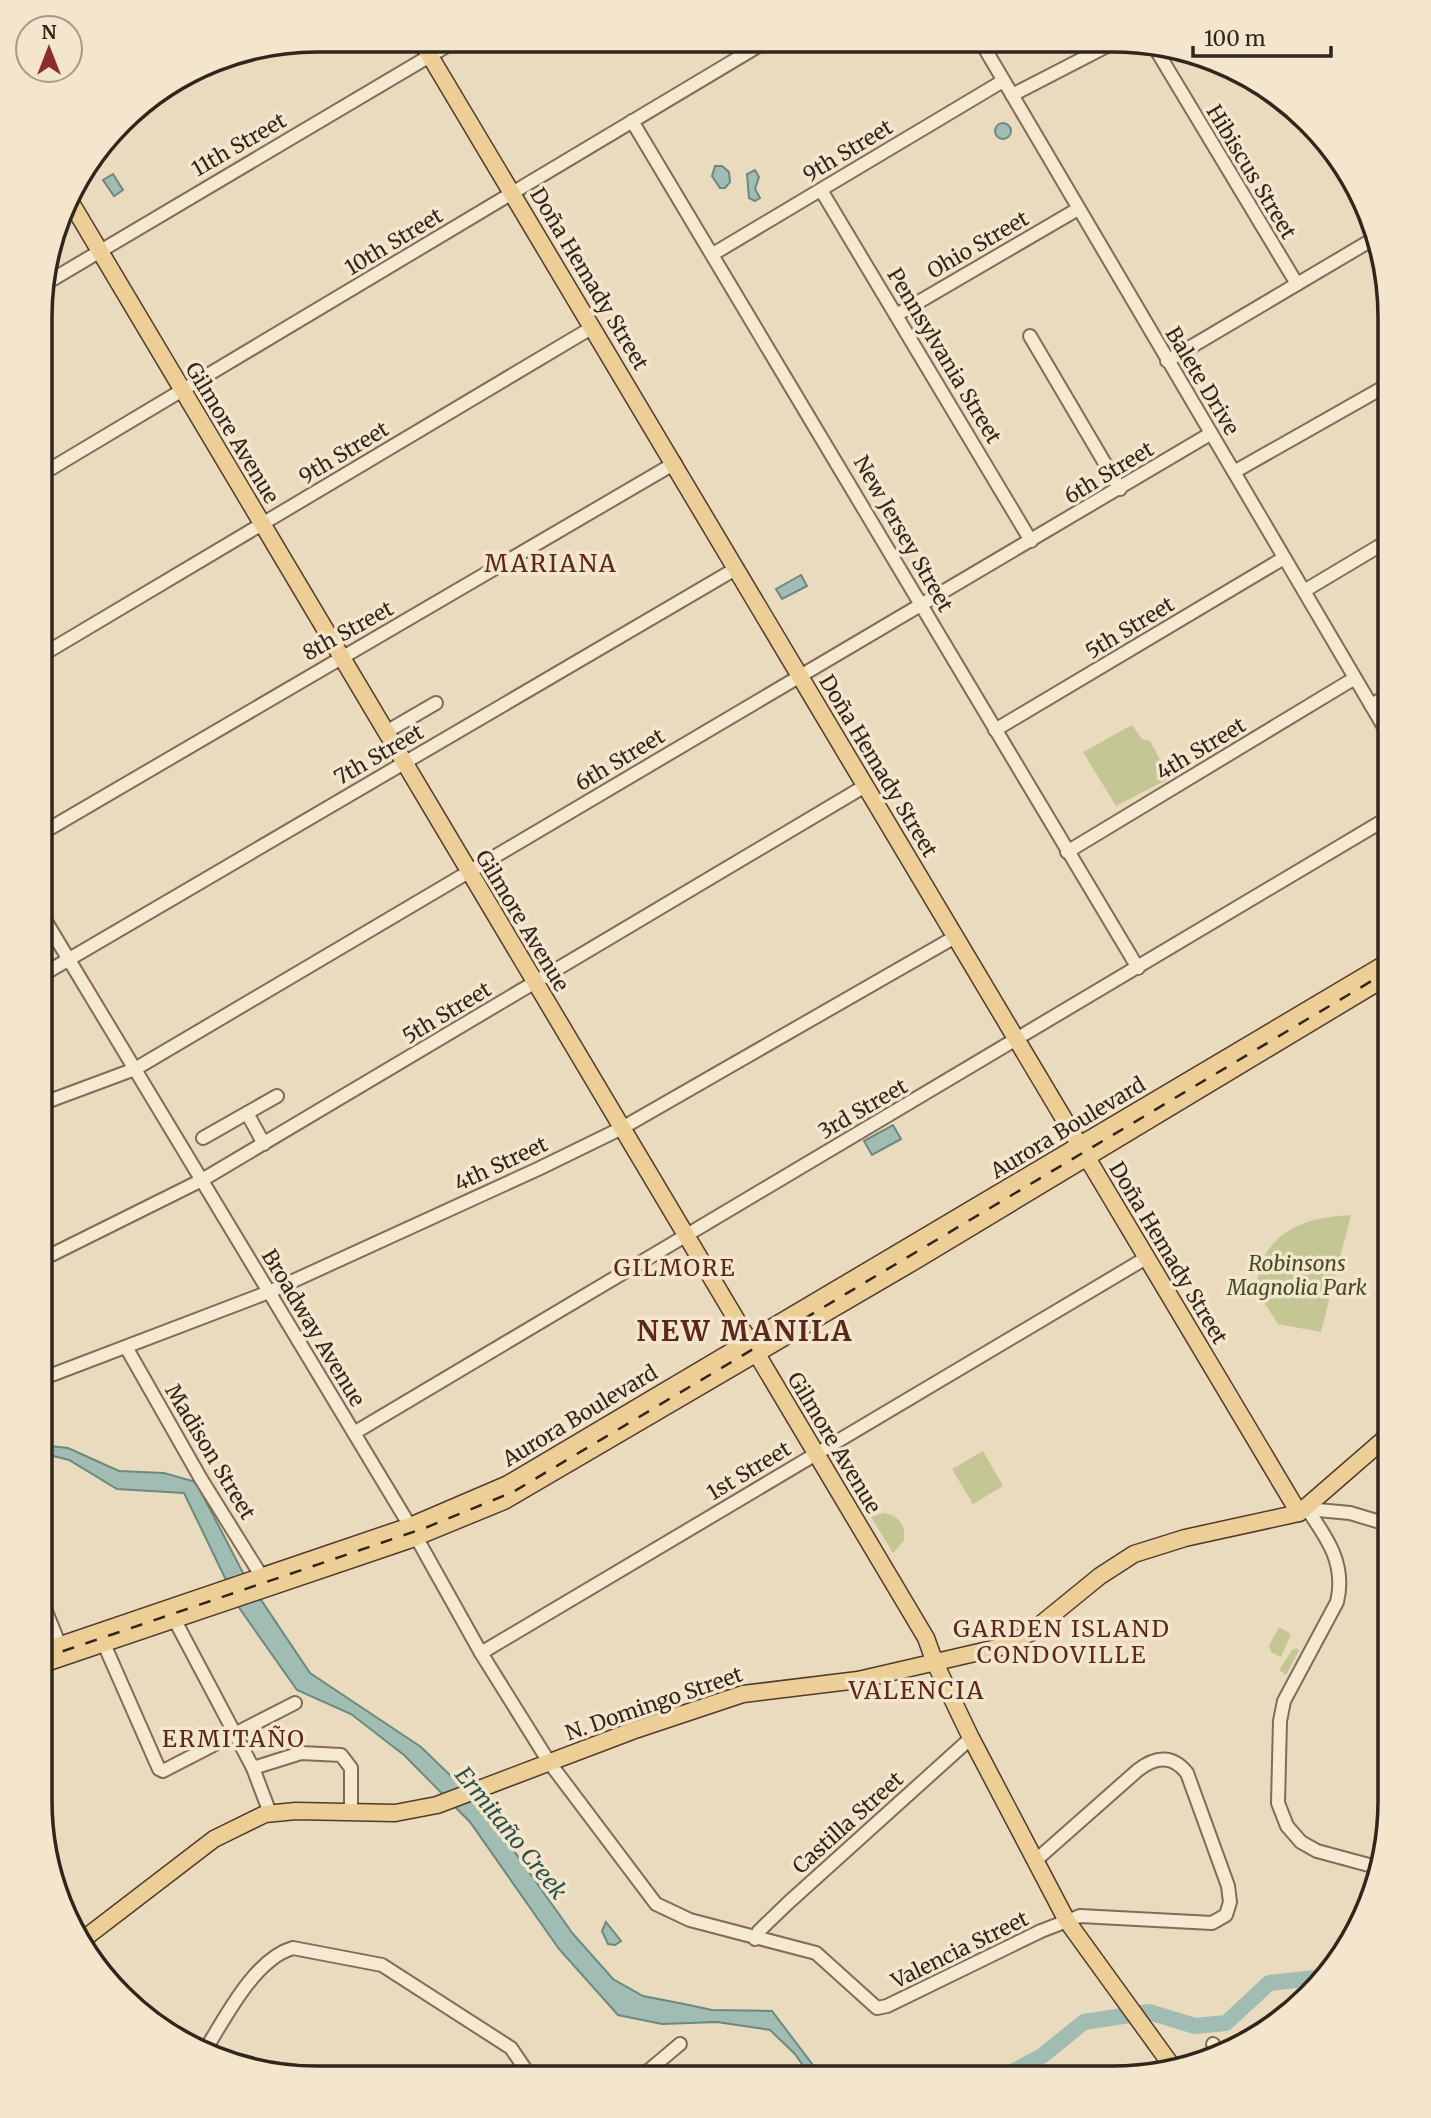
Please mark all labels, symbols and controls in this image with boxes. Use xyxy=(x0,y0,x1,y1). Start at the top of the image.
north arrow xyxy=(14,14,84,84)
scale bar xyxy=(1193,14,1331,58)
text: N xyxy=(41,20,57,44)
text: 100 m xyxy=(1204,25,1266,52)
street label: Hibiscus Street xyxy=(1201,100,1302,244)
street label: 11th Street xyxy=(187,107,291,182)
street label: 9th Street xyxy=(798,113,897,188)
street label: Doña Hemady Street xyxy=(524,183,655,375)
street label: 10th Street xyxy=(340,202,447,281)
street label: Ohio Street xyxy=(922,205,1033,284)
street label: Pennsylvania Street xyxy=(881,263,1008,448)
street label: Balete Drive xyxy=(1159,322,1245,440)
street label: Gilmore Avenue xyxy=(180,357,285,508)
street label: 9th Street xyxy=(294,415,393,490)
street label: 6th Street xyxy=(1059,435,1158,510)
street label: New Jersey Street xyxy=(848,451,959,617)
district label: MARIANA xyxy=(484,548,618,579)
street label: 5th Street xyxy=(1081,591,1179,665)
street label: 8th Street xyxy=(298,595,398,666)
street label: Doña Hemady Street xyxy=(813,670,944,862)
street label: 4th Street xyxy=(1151,711,1250,786)
street label: 7th Street xyxy=(329,718,428,791)
street label: 6th Street xyxy=(570,722,669,797)
street label: Gilmore Avenue xyxy=(470,845,575,996)
street label: 5th Street xyxy=(398,976,496,1050)
street label: Aurora Boulevard xyxy=(985,1071,1150,1185)
street label: 3rd Street xyxy=(814,1072,912,1145)
street label: 4th Street xyxy=(450,1130,552,1197)
street label: Doña Hemady Street xyxy=(1103,1157,1234,1349)
street label: Broadway Avenue xyxy=(256,1244,371,1411)
park label: Robinsons Magnolia Park xyxy=(1226,1250,1368,1301)
district label: GILMORE xyxy=(614,1253,736,1282)
district label: NEW MANILA xyxy=(637,1313,853,1349)
street label: Aurora Boulevard xyxy=(497,1359,662,1473)
street label: Gilmore Avenue xyxy=(782,1367,887,1518)
street label: Madison Street xyxy=(159,1379,261,1524)
street label: 1st Street xyxy=(702,1435,796,1506)
district label: GARDEN ISLAND CONDOVILLE xyxy=(953,1614,1171,1669)
street label: N. Domingo Street xyxy=(562,1661,746,1746)
district label: VALENCIA xyxy=(848,1675,985,1706)
district label: ERMITAÑO xyxy=(162,1724,306,1753)
water label: Ermitaño Creek xyxy=(449,1761,574,1905)
street label: Castilla Street xyxy=(787,1766,909,1879)
street label: Valencia Street xyxy=(886,1905,1033,1995)

